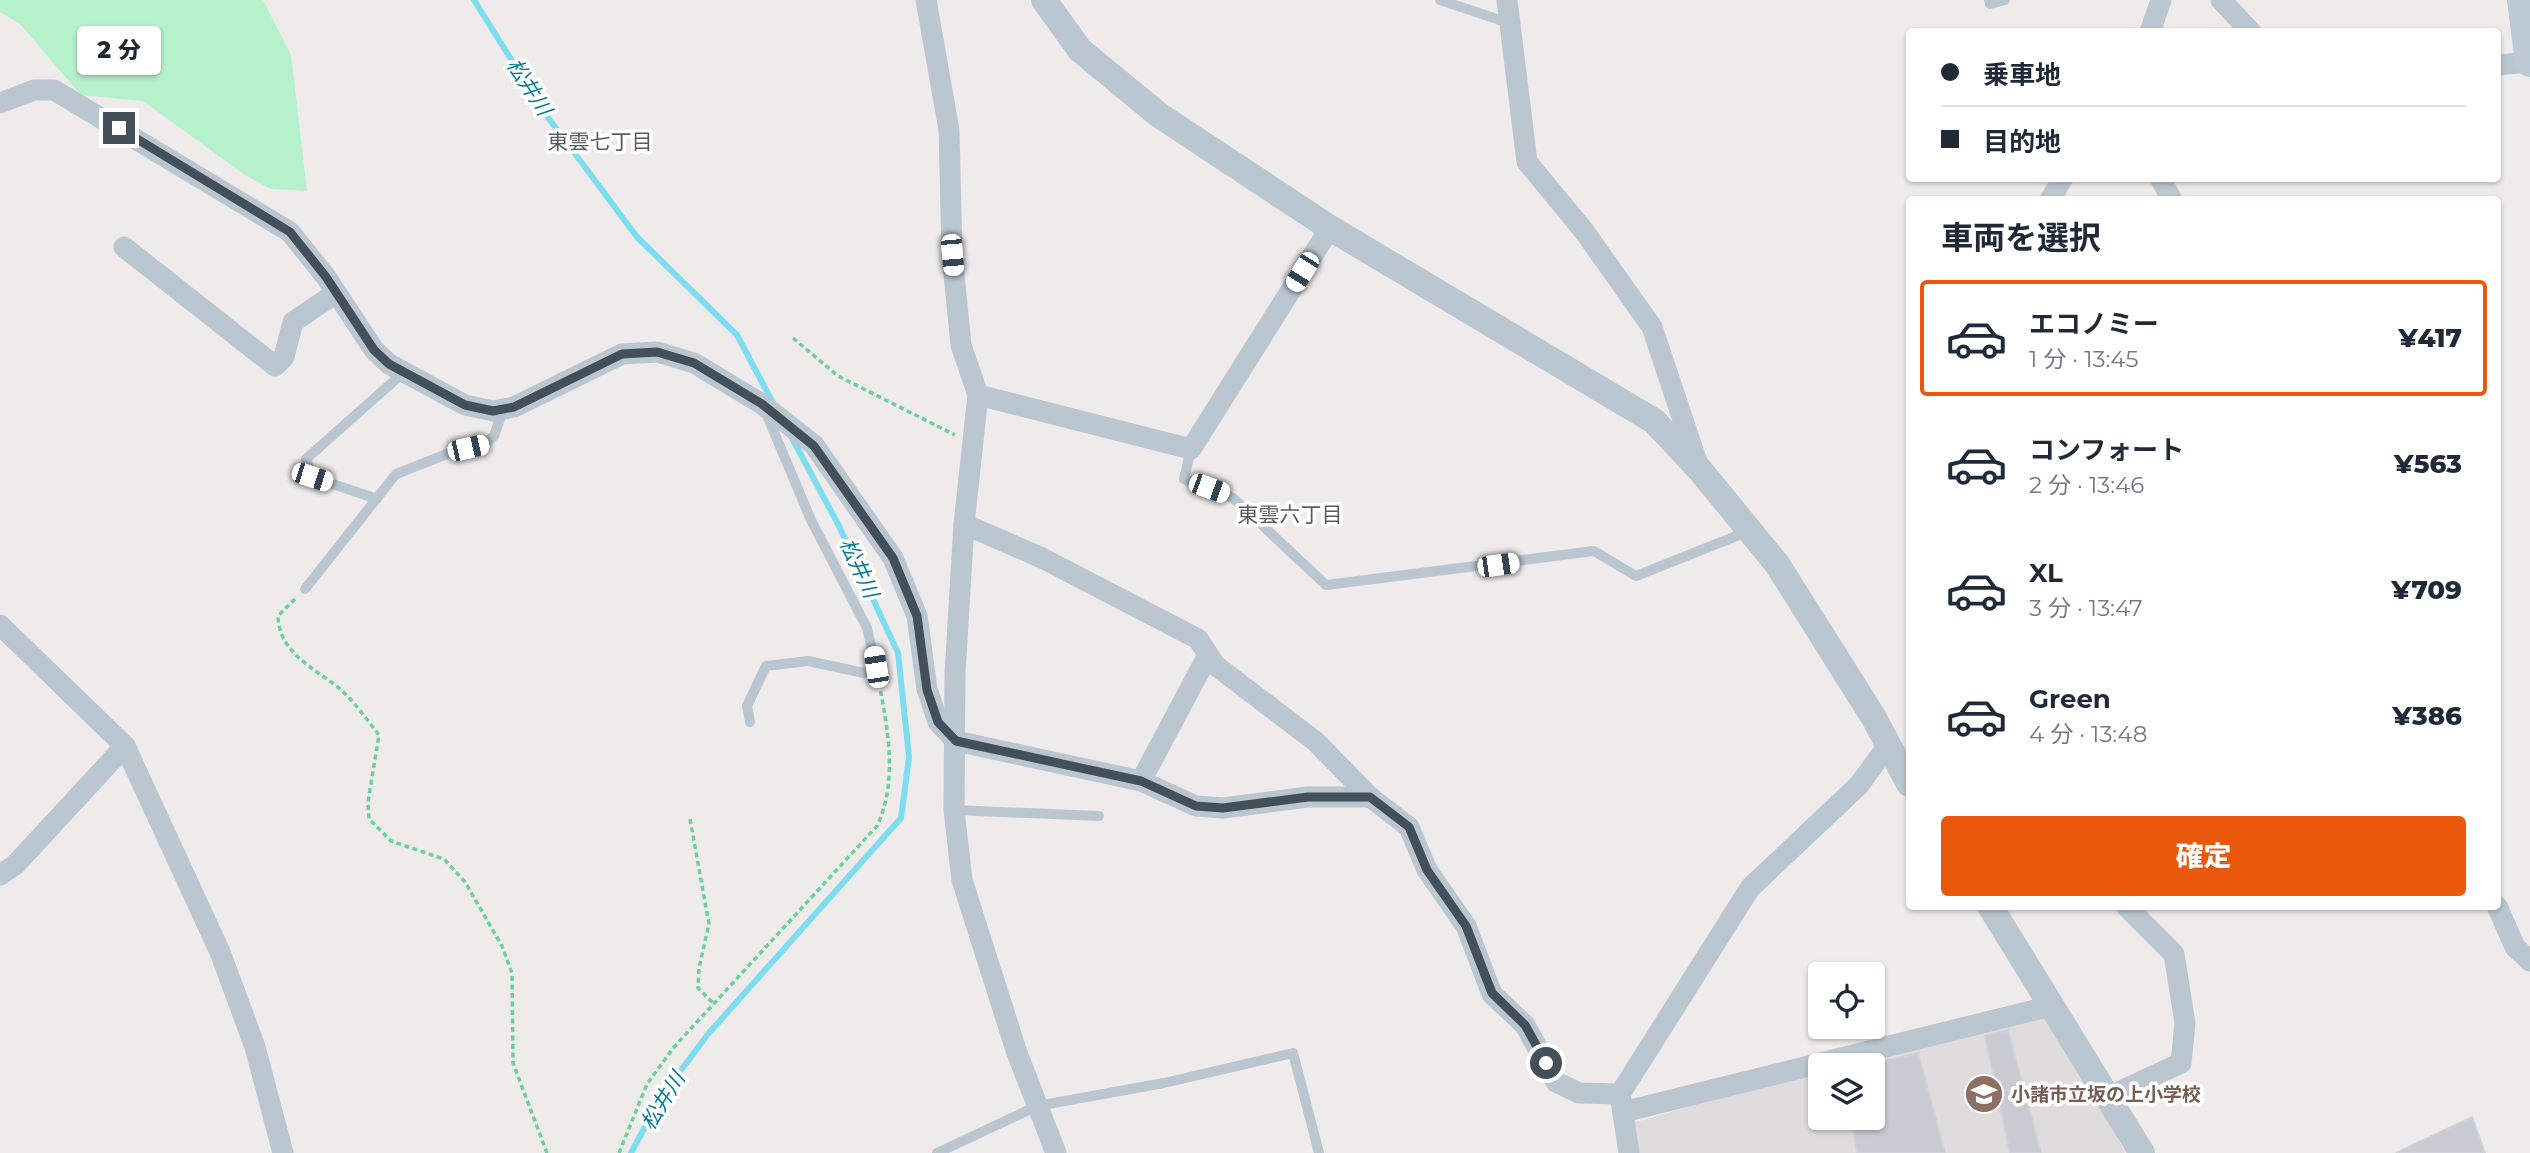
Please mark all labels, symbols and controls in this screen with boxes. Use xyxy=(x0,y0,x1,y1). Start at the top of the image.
callout: 2 分 xyxy=(77,26,161,76)
text: 2 分 xyxy=(97,36,141,64)
water label: 松井川 xyxy=(502,54,558,122)
text: 乗車地 xyxy=(1983,59,2061,91)
route end xyxy=(103,112,135,144)
text: 目的地 xyxy=(1983,126,2061,158)
district label: 東雲七丁目 xyxy=(548,129,653,154)
text: 車両を選択 xyxy=(1941,218,2101,257)
car xyxy=(940,233,965,277)
car xyxy=(1282,249,1323,295)
icon: car xyxy=(1945,307,2008,370)
text: エコノミー xyxy=(2029,308,2159,340)
text: ¥417 xyxy=(2398,322,2462,354)
text: 1 分 · 13:45 xyxy=(2029,345,2139,373)
car xyxy=(446,433,491,463)
icon: car xyxy=(1945,433,2008,496)
text: コンフォート xyxy=(2029,434,2184,466)
text: ¥563 xyxy=(2394,448,2462,480)
car xyxy=(289,461,336,493)
car xyxy=(1186,471,1233,505)
text: 2 分 · 13:46 xyxy=(2029,471,2144,499)
district label: 東雲六丁目 xyxy=(1238,502,1343,527)
water label: 松井川 xyxy=(835,534,885,603)
car xyxy=(1476,552,1521,578)
text: XL xyxy=(2029,557,2063,589)
icon: car xyxy=(1945,559,2008,622)
text: ¥709 xyxy=(2391,574,2462,606)
text: 3 分 · 13:47 xyxy=(2029,594,2143,622)
car xyxy=(863,645,890,689)
text: Green xyxy=(2029,683,2111,715)
icon: car xyxy=(1945,685,2008,748)
text: ¥386 xyxy=(2392,700,2462,732)
text: 4 分 · 13:48 xyxy=(2029,720,2147,748)
button: 確定 xyxy=(1941,816,2466,896)
map controls xyxy=(1808,962,1885,1130)
button: locate xyxy=(1808,962,1885,1039)
route start xyxy=(1530,1047,1562,1079)
button: layers xyxy=(1808,1053,1885,1130)
water label: 松井川 xyxy=(635,1066,691,1134)
school or university icon: 小諸市立坂の上小学校 xyxy=(1963,1073,2005,1115)
place label: 小諸市立坂の上小学校 xyxy=(2011,1083,2201,1106)

